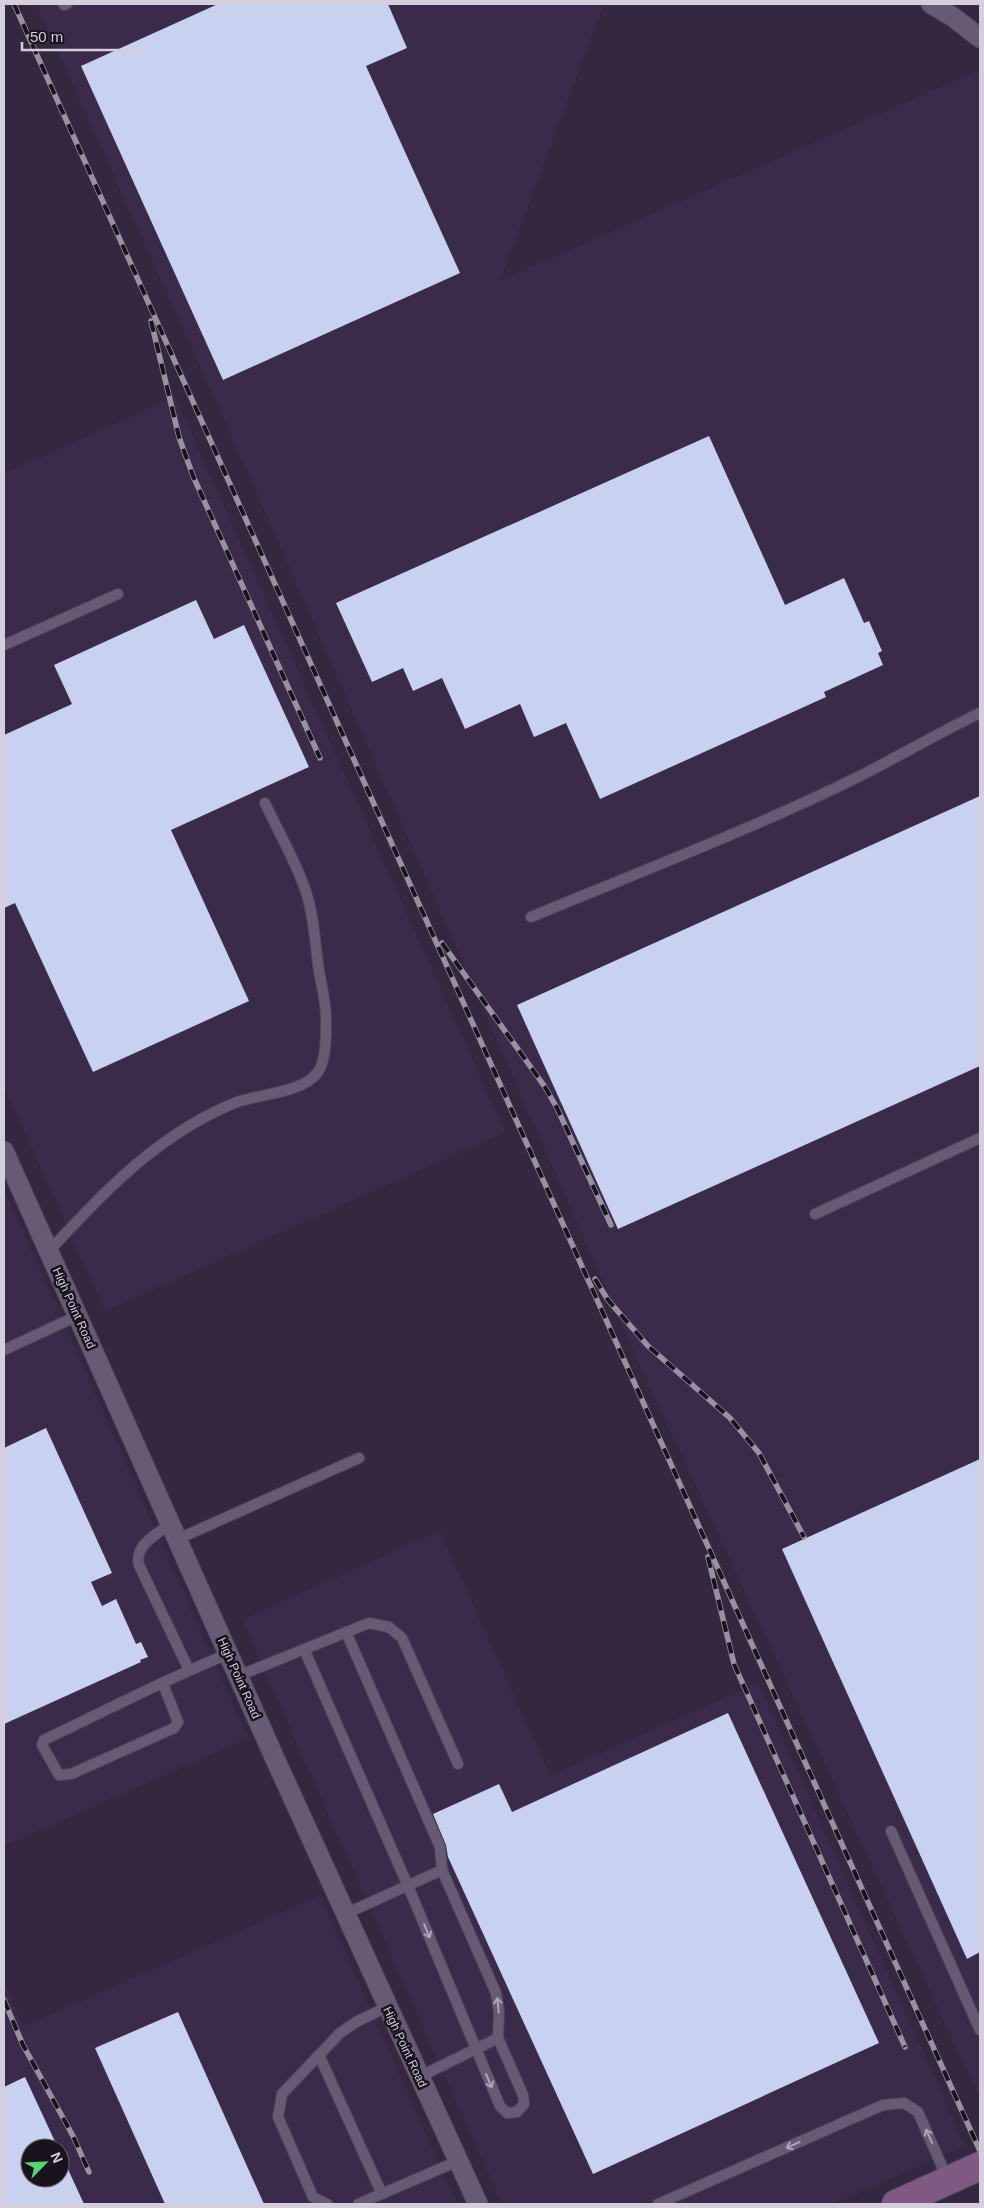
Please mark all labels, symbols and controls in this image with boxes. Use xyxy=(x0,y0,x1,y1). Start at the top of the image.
scale bar xyxy=(22,20,146,52)
text: 50 m xyxy=(30,28,63,45)
street label: High Point Road xyxy=(50,1265,98,1351)
street label: High Point Road xyxy=(215,1635,263,1721)
one-way arrow xyxy=(422,1923,432,1938)
one-way arrow xyxy=(493,1997,503,2013)
street label: High Point Road xyxy=(380,2004,430,2090)
one-way arrow xyxy=(485,2073,495,2088)
one-way arrow xyxy=(923,2129,933,2144)
north arrow xyxy=(20,2138,70,2188)
one-way arrow xyxy=(786,2140,801,2150)
text: N xyxy=(48,2150,66,2166)

